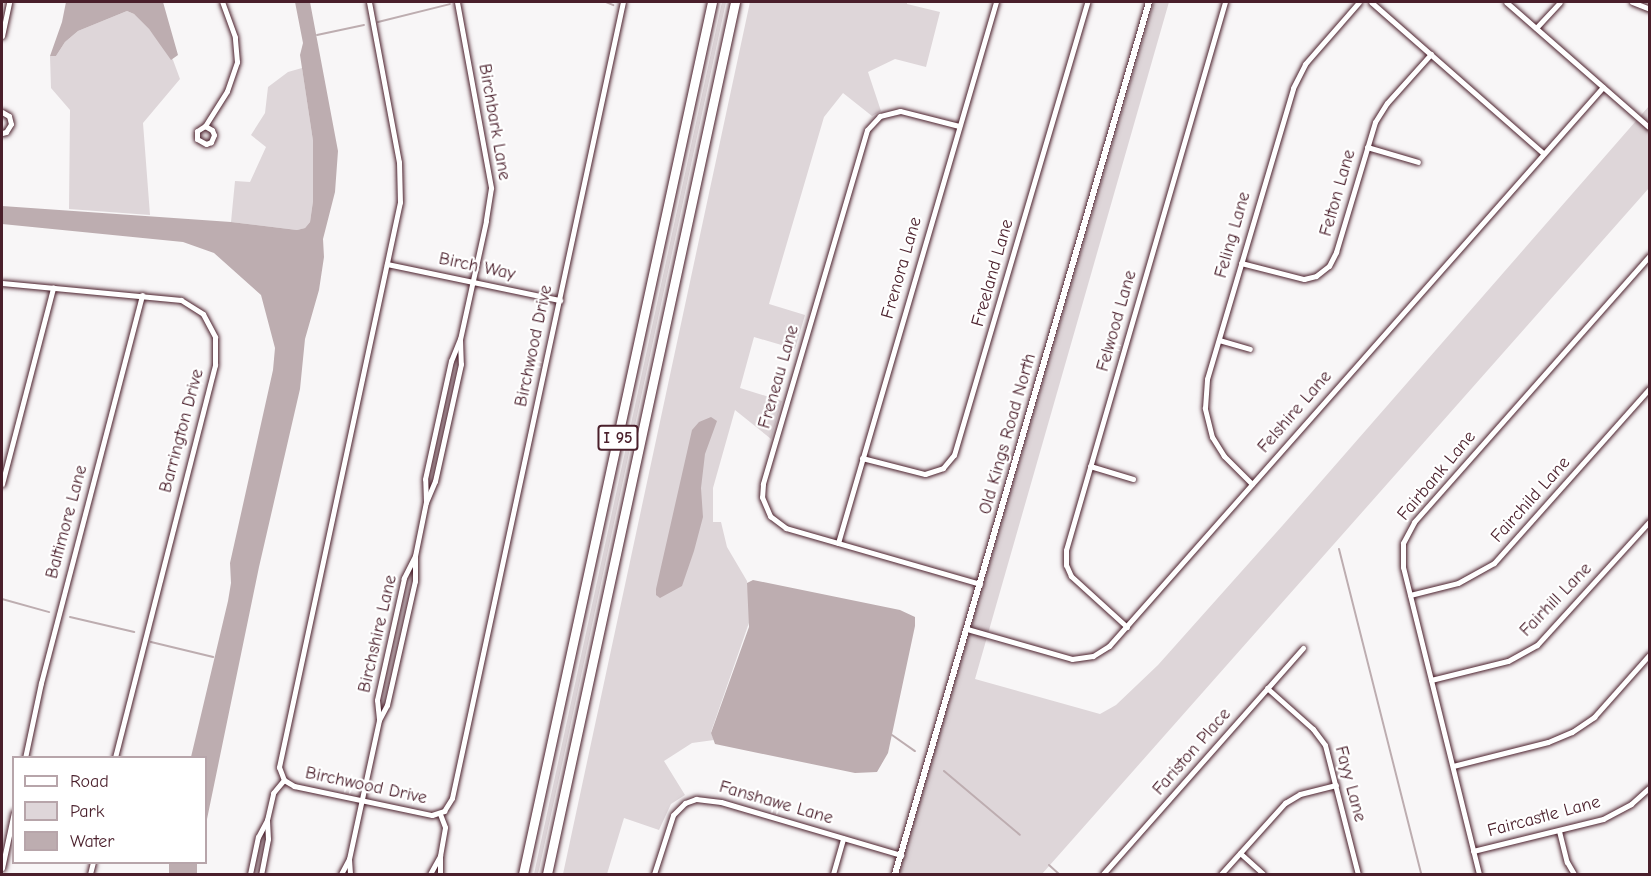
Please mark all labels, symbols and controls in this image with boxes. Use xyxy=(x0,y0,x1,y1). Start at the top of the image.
street label: Birchbark Lane xyxy=(473,62,515,182)
street label: Felton Lane xyxy=(1315,147,1361,239)
street label: Feling Lane xyxy=(1210,189,1256,281)
street label: Frenora Lane xyxy=(877,215,927,321)
street label: Freeland Lane xyxy=(967,217,1019,329)
street label: Birch Way xyxy=(437,248,517,286)
street label: Felwood Lane xyxy=(1092,268,1142,374)
street label: Birchwood Drive xyxy=(511,283,557,409)
street label: Freneau Lane xyxy=(754,323,804,431)
street label: Old Kings Road North xyxy=(975,351,1041,517)
street label: Felshire Lane xyxy=(1253,366,1337,458)
street label: Barrington Drive xyxy=(155,367,209,495)
road number: I 95 xyxy=(597,425,639,451)
street label: Fairbank Lane xyxy=(1393,427,1481,525)
street label: Fairchild Lane xyxy=(1487,453,1575,547)
street label: Baltimore Lane xyxy=(41,463,93,581)
street label: Fairhill Lane xyxy=(1515,559,1597,641)
street label: Birchshire Lane xyxy=(354,573,402,695)
street label: Fariston Place xyxy=(1148,704,1236,800)
street label: Fayy Lane xyxy=(1330,744,1370,824)
legend xyxy=(12,756,207,864)
street label: Birchwood Drive xyxy=(303,763,429,809)
text: Road xyxy=(70,771,109,792)
street label: Fanshawe Lane xyxy=(717,776,835,830)
street label: Faircastle Lane xyxy=(1485,792,1603,842)
text: Park xyxy=(70,801,104,822)
text: Water xyxy=(70,831,114,852)

